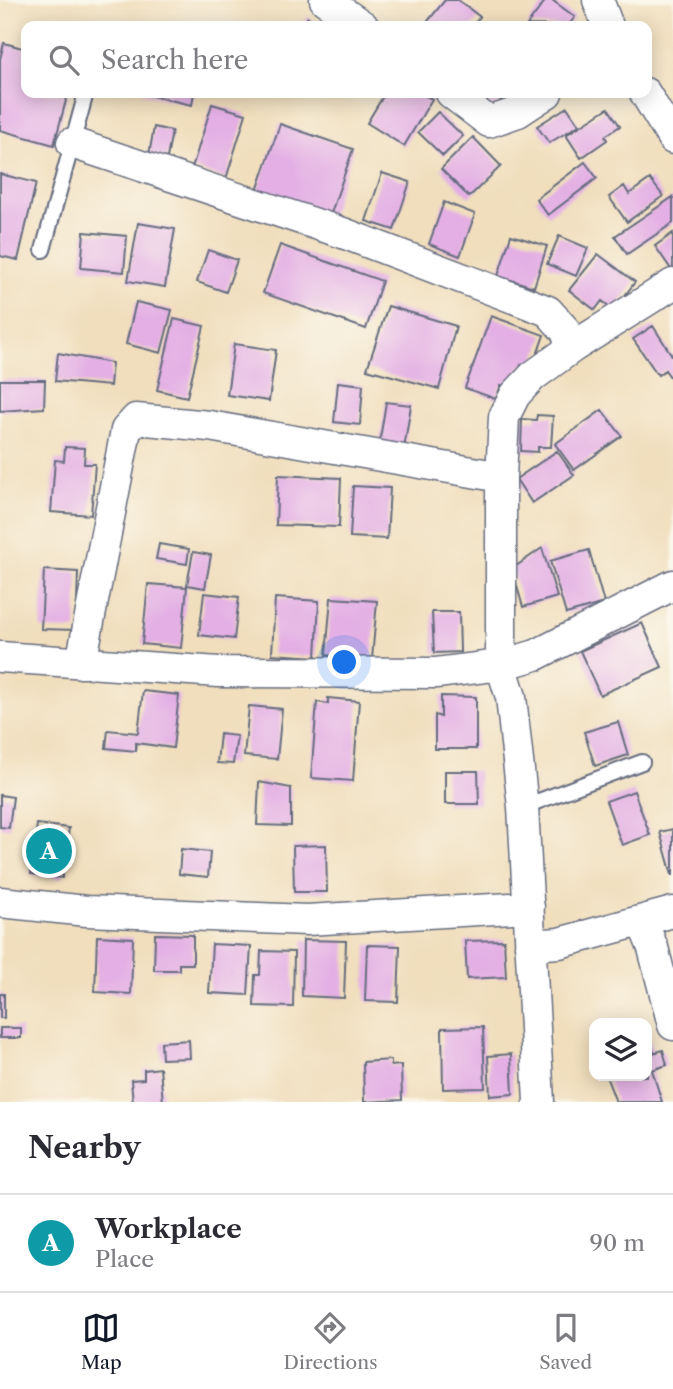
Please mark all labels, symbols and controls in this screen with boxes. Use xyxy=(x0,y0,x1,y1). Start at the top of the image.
search box xyxy=(21,21,652,98)
icon: search xyxy=(45,41,83,79)
text: Search here xyxy=(101,44,248,76)
your location xyxy=(327,645,361,679)
pin: A xyxy=(26,825,72,877)
map controls xyxy=(589,1018,652,1081)
button: layers xyxy=(589,1018,652,1081)
text: Nearby xyxy=(28,1129,141,1166)
text: Workplace xyxy=(95,1213,242,1245)
text: A xyxy=(42,1229,60,1257)
text: 90 m xyxy=(589,1229,645,1257)
text: Place xyxy=(95,1245,154,1273)
tab: Map xyxy=(81,1309,122,1374)
tab: Directions xyxy=(284,1309,377,1374)
tab: Saved xyxy=(539,1309,592,1374)

